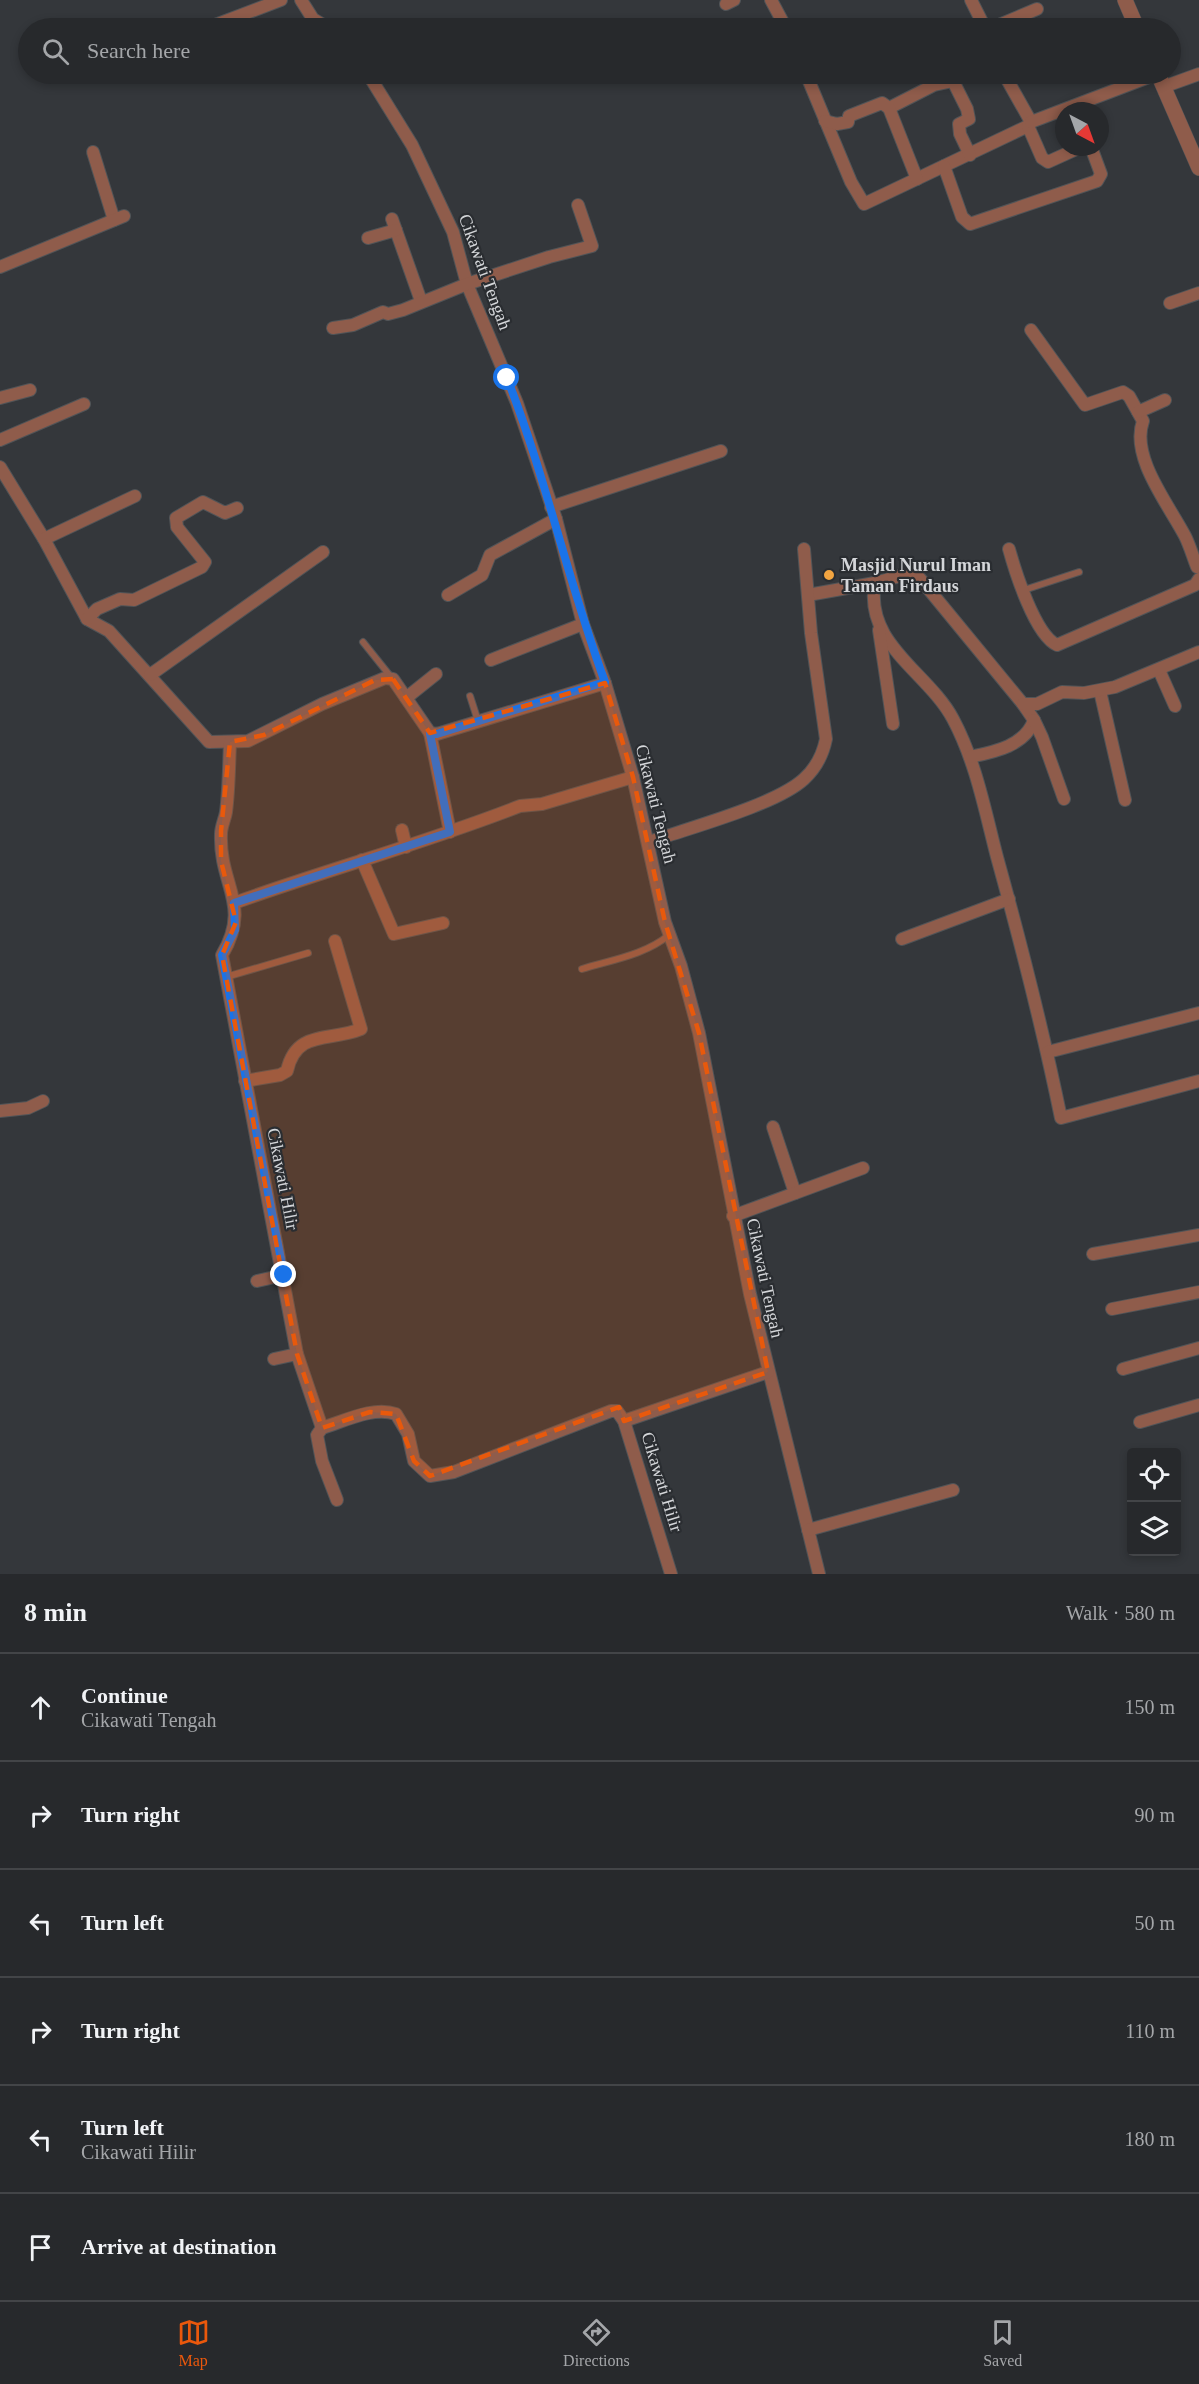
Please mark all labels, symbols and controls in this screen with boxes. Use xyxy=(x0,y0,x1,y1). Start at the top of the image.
search box xyxy=(18,18,1181,84)
icon: search xyxy=(39,35,72,68)
text: Search here xyxy=(87,38,190,63)
north arrow xyxy=(1055,102,1109,156)
street label: Cikawati Tengah xyxy=(455,211,515,333)
route start xyxy=(493,364,519,390)
place label: Masjid Nurul Iman Taman Firdaus xyxy=(841,555,991,596)
marker: Masjid Nurul Iman Taman Firdaus xyxy=(822,568,836,582)
street label: Cikawati Tengah xyxy=(632,742,680,866)
street label: Cikawati Hilir xyxy=(263,1126,303,1232)
street label: Cikawati Tengah xyxy=(743,1216,787,1340)
route end xyxy=(270,1261,296,1287)
street label: Cikawati Hilir xyxy=(637,1430,687,1534)
map controls xyxy=(1127,1448,1181,1556)
button: locate xyxy=(1127,1448,1181,1502)
button: layers xyxy=(1127,1502,1181,1556)
text: 8 min xyxy=(24,1598,87,1627)
text: Walk · 580 m xyxy=(1066,1602,1175,1624)
text: Continue xyxy=(81,1683,168,1708)
icon: ahead xyxy=(24,1691,57,1724)
text: 150 m xyxy=(1124,1696,1175,1718)
text: Cikawati Tengah xyxy=(81,1709,216,1731)
icon: right xyxy=(24,1799,57,1832)
text: Turn right xyxy=(81,1802,180,1827)
text: 90 m xyxy=(1134,1804,1175,1826)
icon: left xyxy=(24,1907,57,1940)
text: Turn left xyxy=(81,1910,164,1935)
text: 50 m xyxy=(1134,1912,1175,1934)
icon: right xyxy=(24,2015,57,2048)
text: Turn right xyxy=(81,2018,180,2043)
text: 110 m xyxy=(1125,2020,1175,2042)
text: Turn left xyxy=(81,2115,164,2140)
icon: left xyxy=(24,2123,57,2156)
text: 180 m xyxy=(1124,2128,1175,2150)
text: Cikawati Hilir xyxy=(81,2141,196,2163)
icon: arrive xyxy=(24,2231,57,2264)
text: Arrive at destination xyxy=(81,2234,277,2259)
tab: Map xyxy=(177,2316,210,2370)
tab: Directions xyxy=(563,2316,630,2370)
tab: Saved xyxy=(983,2316,1022,2370)

